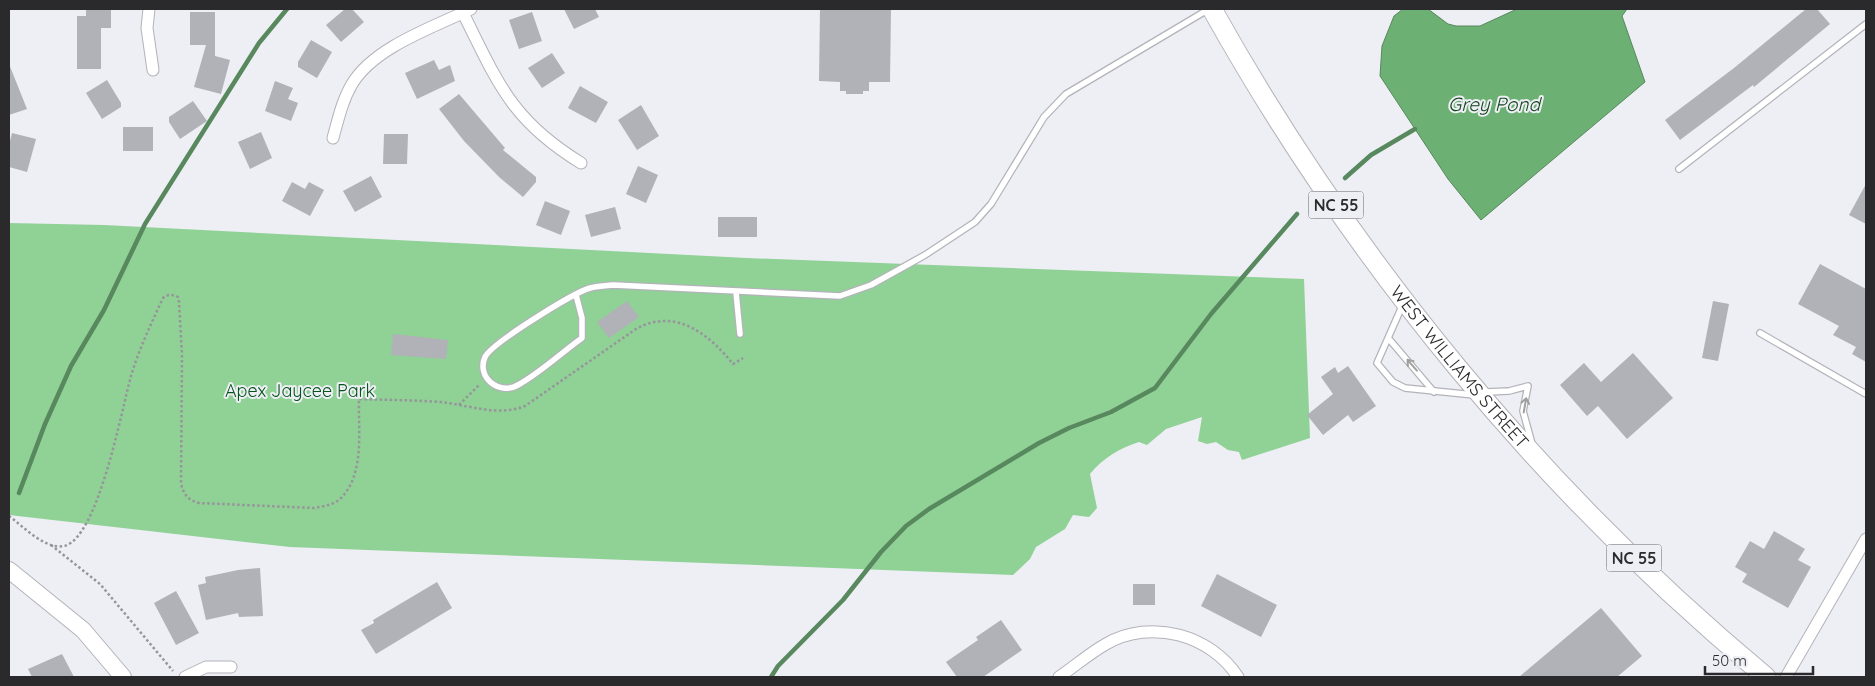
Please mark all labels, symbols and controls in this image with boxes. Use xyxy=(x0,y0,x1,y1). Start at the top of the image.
water label: Grey Pond xyxy=(1448,92,1542,116)
road number: NC 55 xyxy=(1308,192,1364,218)
street label: WEST WILLIAMS STREET xyxy=(1386,281,1534,453)
one-way arrow xyxy=(1406,359,1417,372)
park label: Apex Jaycee Park xyxy=(225,379,375,402)
one-way arrow xyxy=(1521,397,1531,413)
road number: NC 55 xyxy=(1606,544,1662,572)
scale bar xyxy=(1705,644,1812,676)
text: 50 m xyxy=(1712,651,1747,670)

